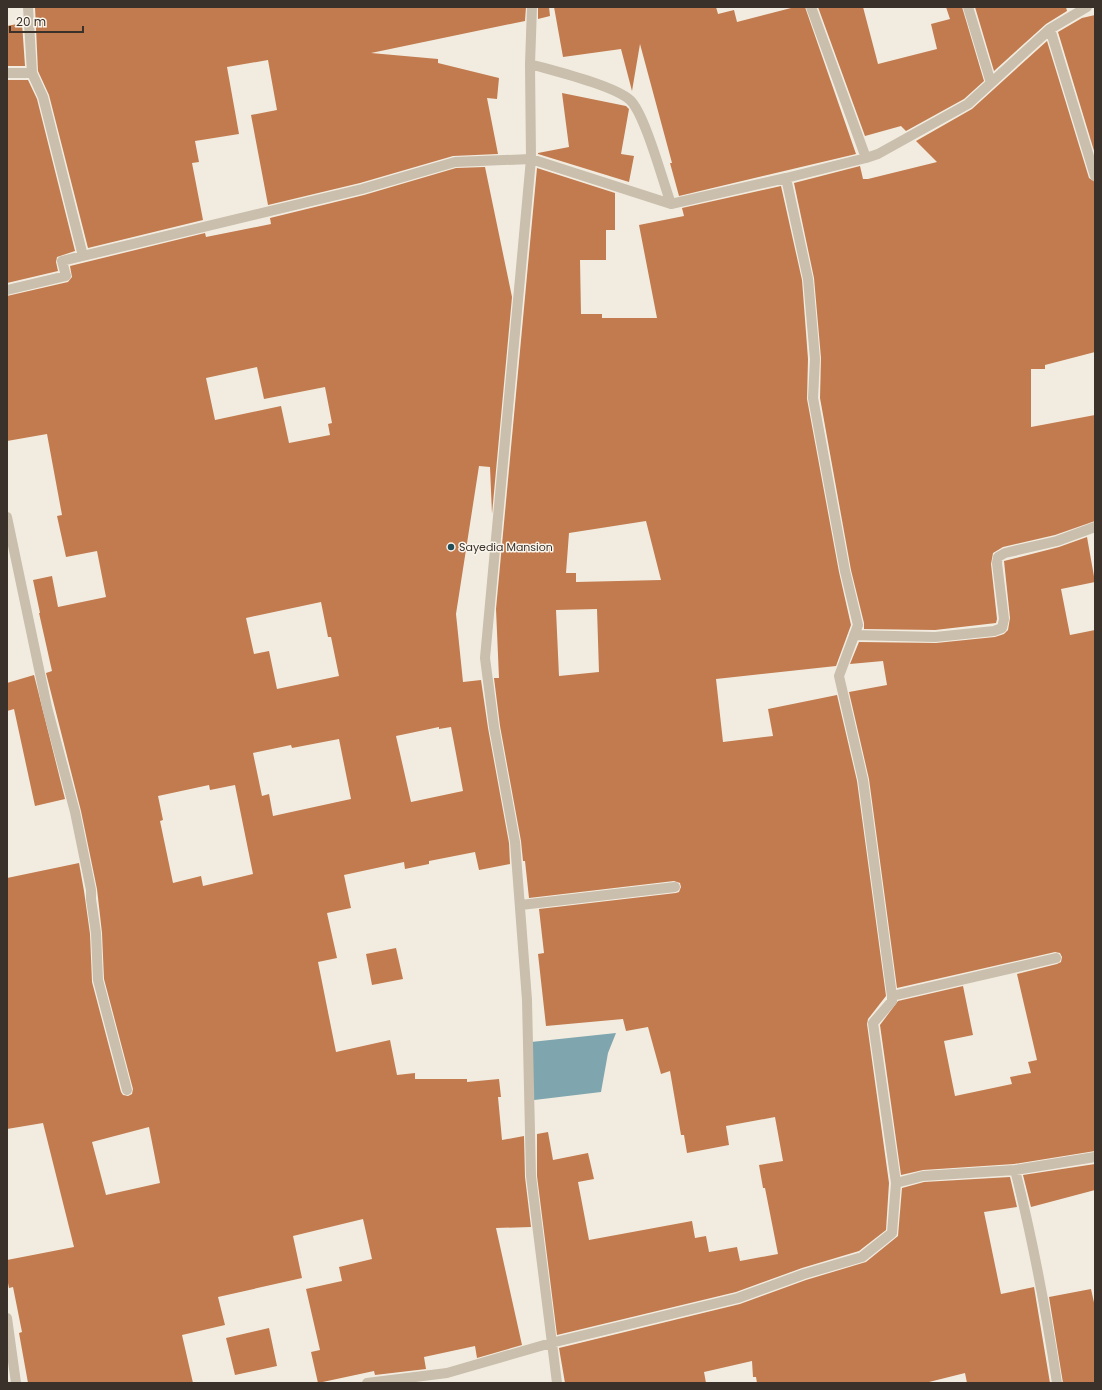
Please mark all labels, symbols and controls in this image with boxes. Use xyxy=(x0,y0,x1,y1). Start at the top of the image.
scale bar xyxy=(10,8,83,34)
text: 20 m xyxy=(16,13,46,30)
place label: Sayedia Mansion xyxy=(459,539,553,555)
marker: Sayedia Mansion xyxy=(446,542,456,552)

